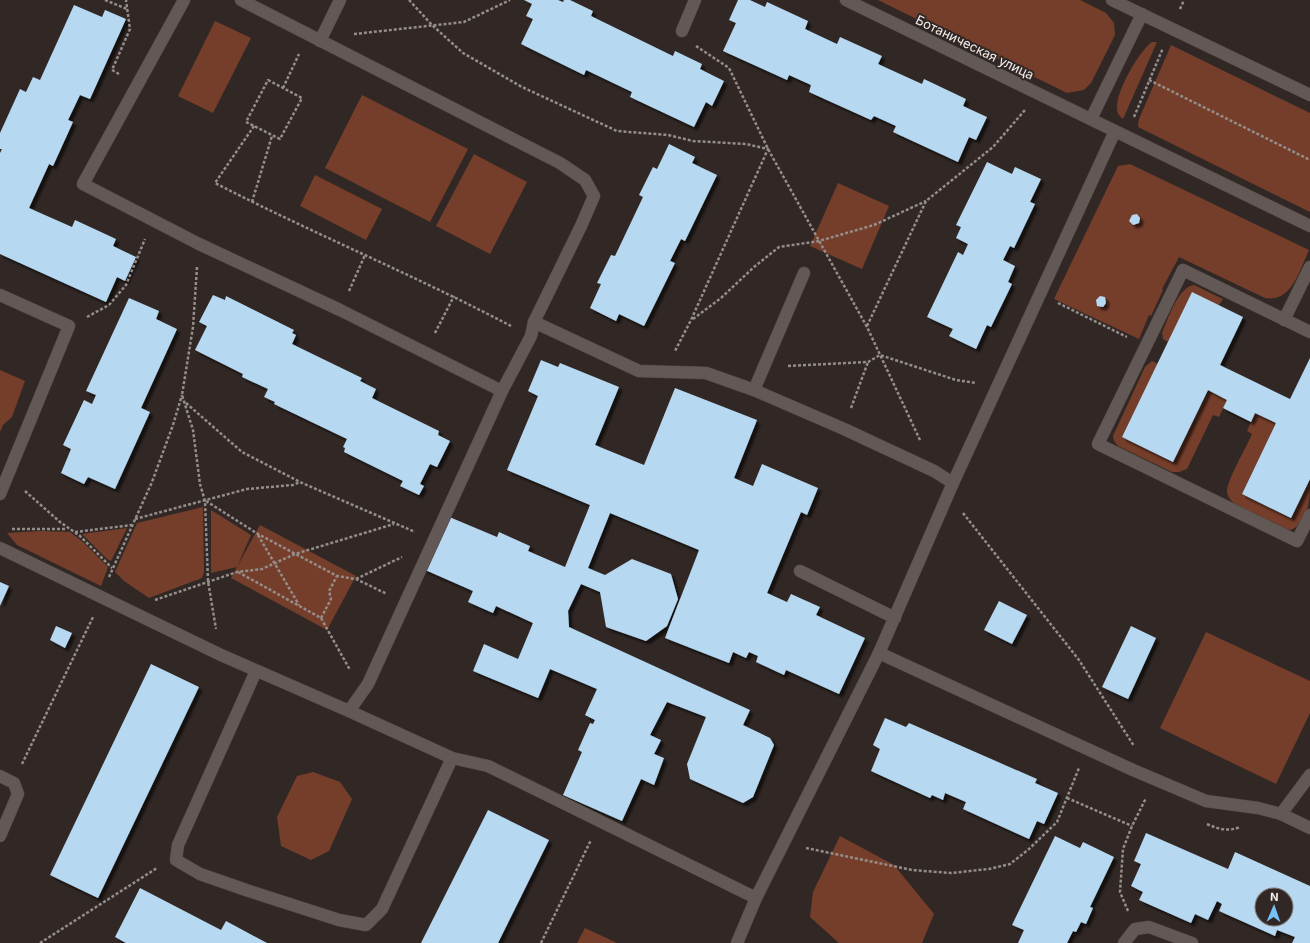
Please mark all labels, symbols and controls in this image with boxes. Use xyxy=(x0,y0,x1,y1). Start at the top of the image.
street label: Ботаническая улица xyxy=(913,11,1037,83)
north arrow xyxy=(1254,887,1294,927)
text: N xyxy=(1270,890,1279,904)

